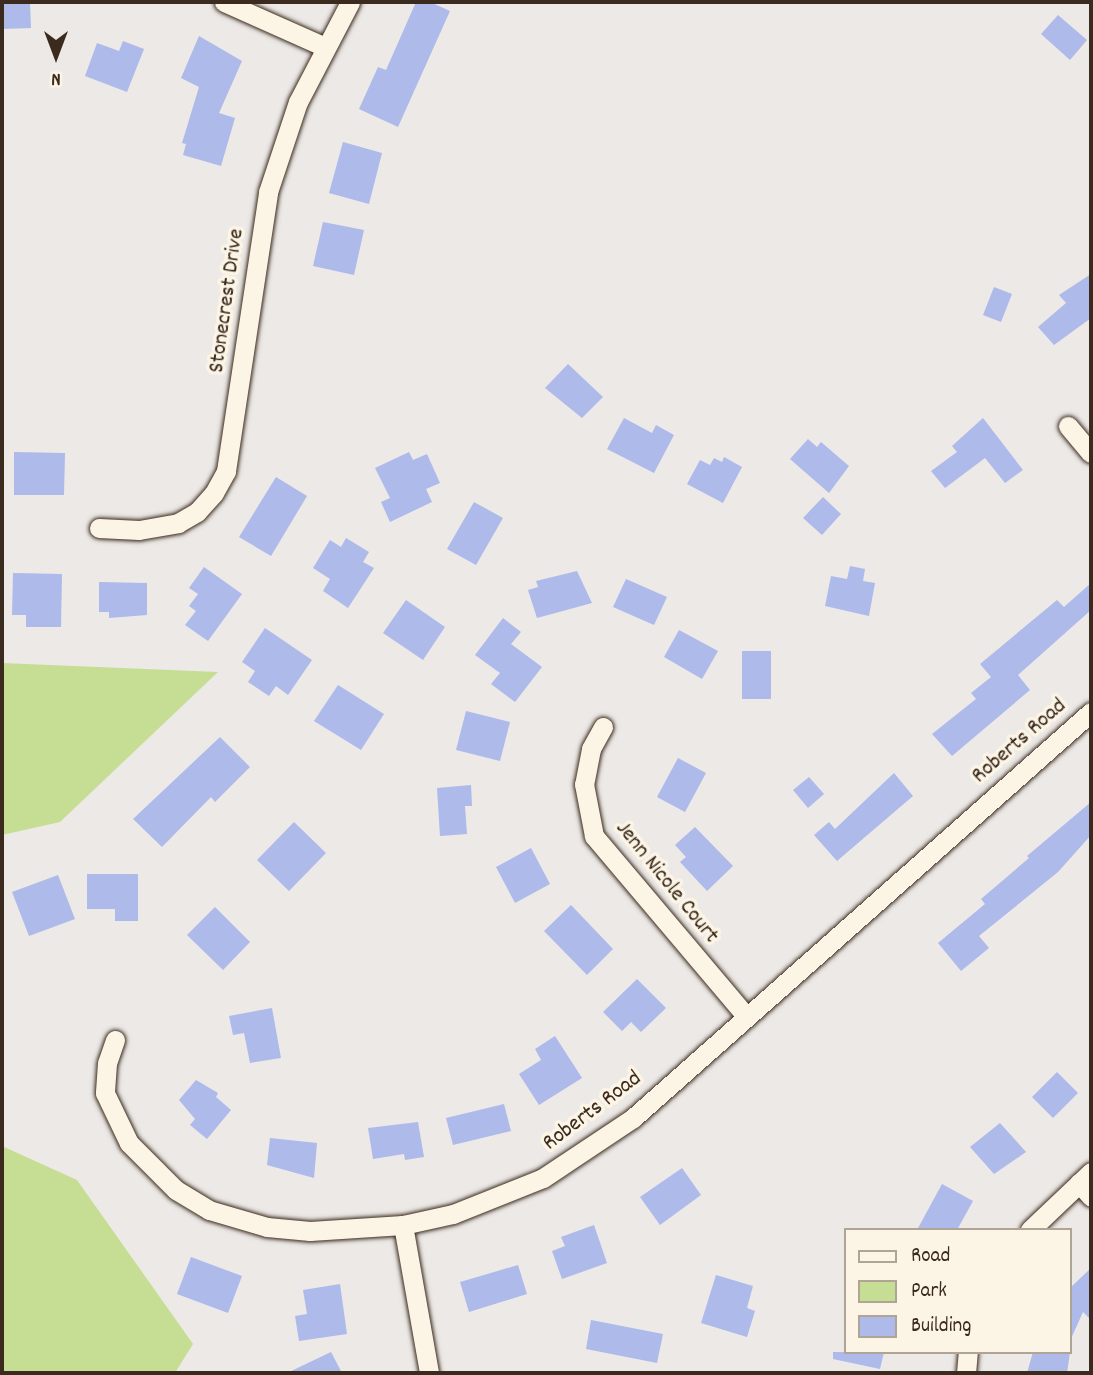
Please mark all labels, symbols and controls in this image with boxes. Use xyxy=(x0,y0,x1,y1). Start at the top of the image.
north arrow xyxy=(21,21,91,91)
text: N xyxy=(51,64,61,91)
street label: Stonecrest Drive xyxy=(204,227,252,375)
street label: Roberts Road xyxy=(967,693,1073,791)
street label: Jenn Nicole Court xyxy=(608,816,724,950)
street label: Roberts Road xyxy=(538,1066,648,1158)
legend xyxy=(844,1228,1072,1354)
text: Road xyxy=(911,1242,950,1272)
text: Park xyxy=(911,1277,947,1307)
text: Building xyxy=(911,1312,971,1342)

